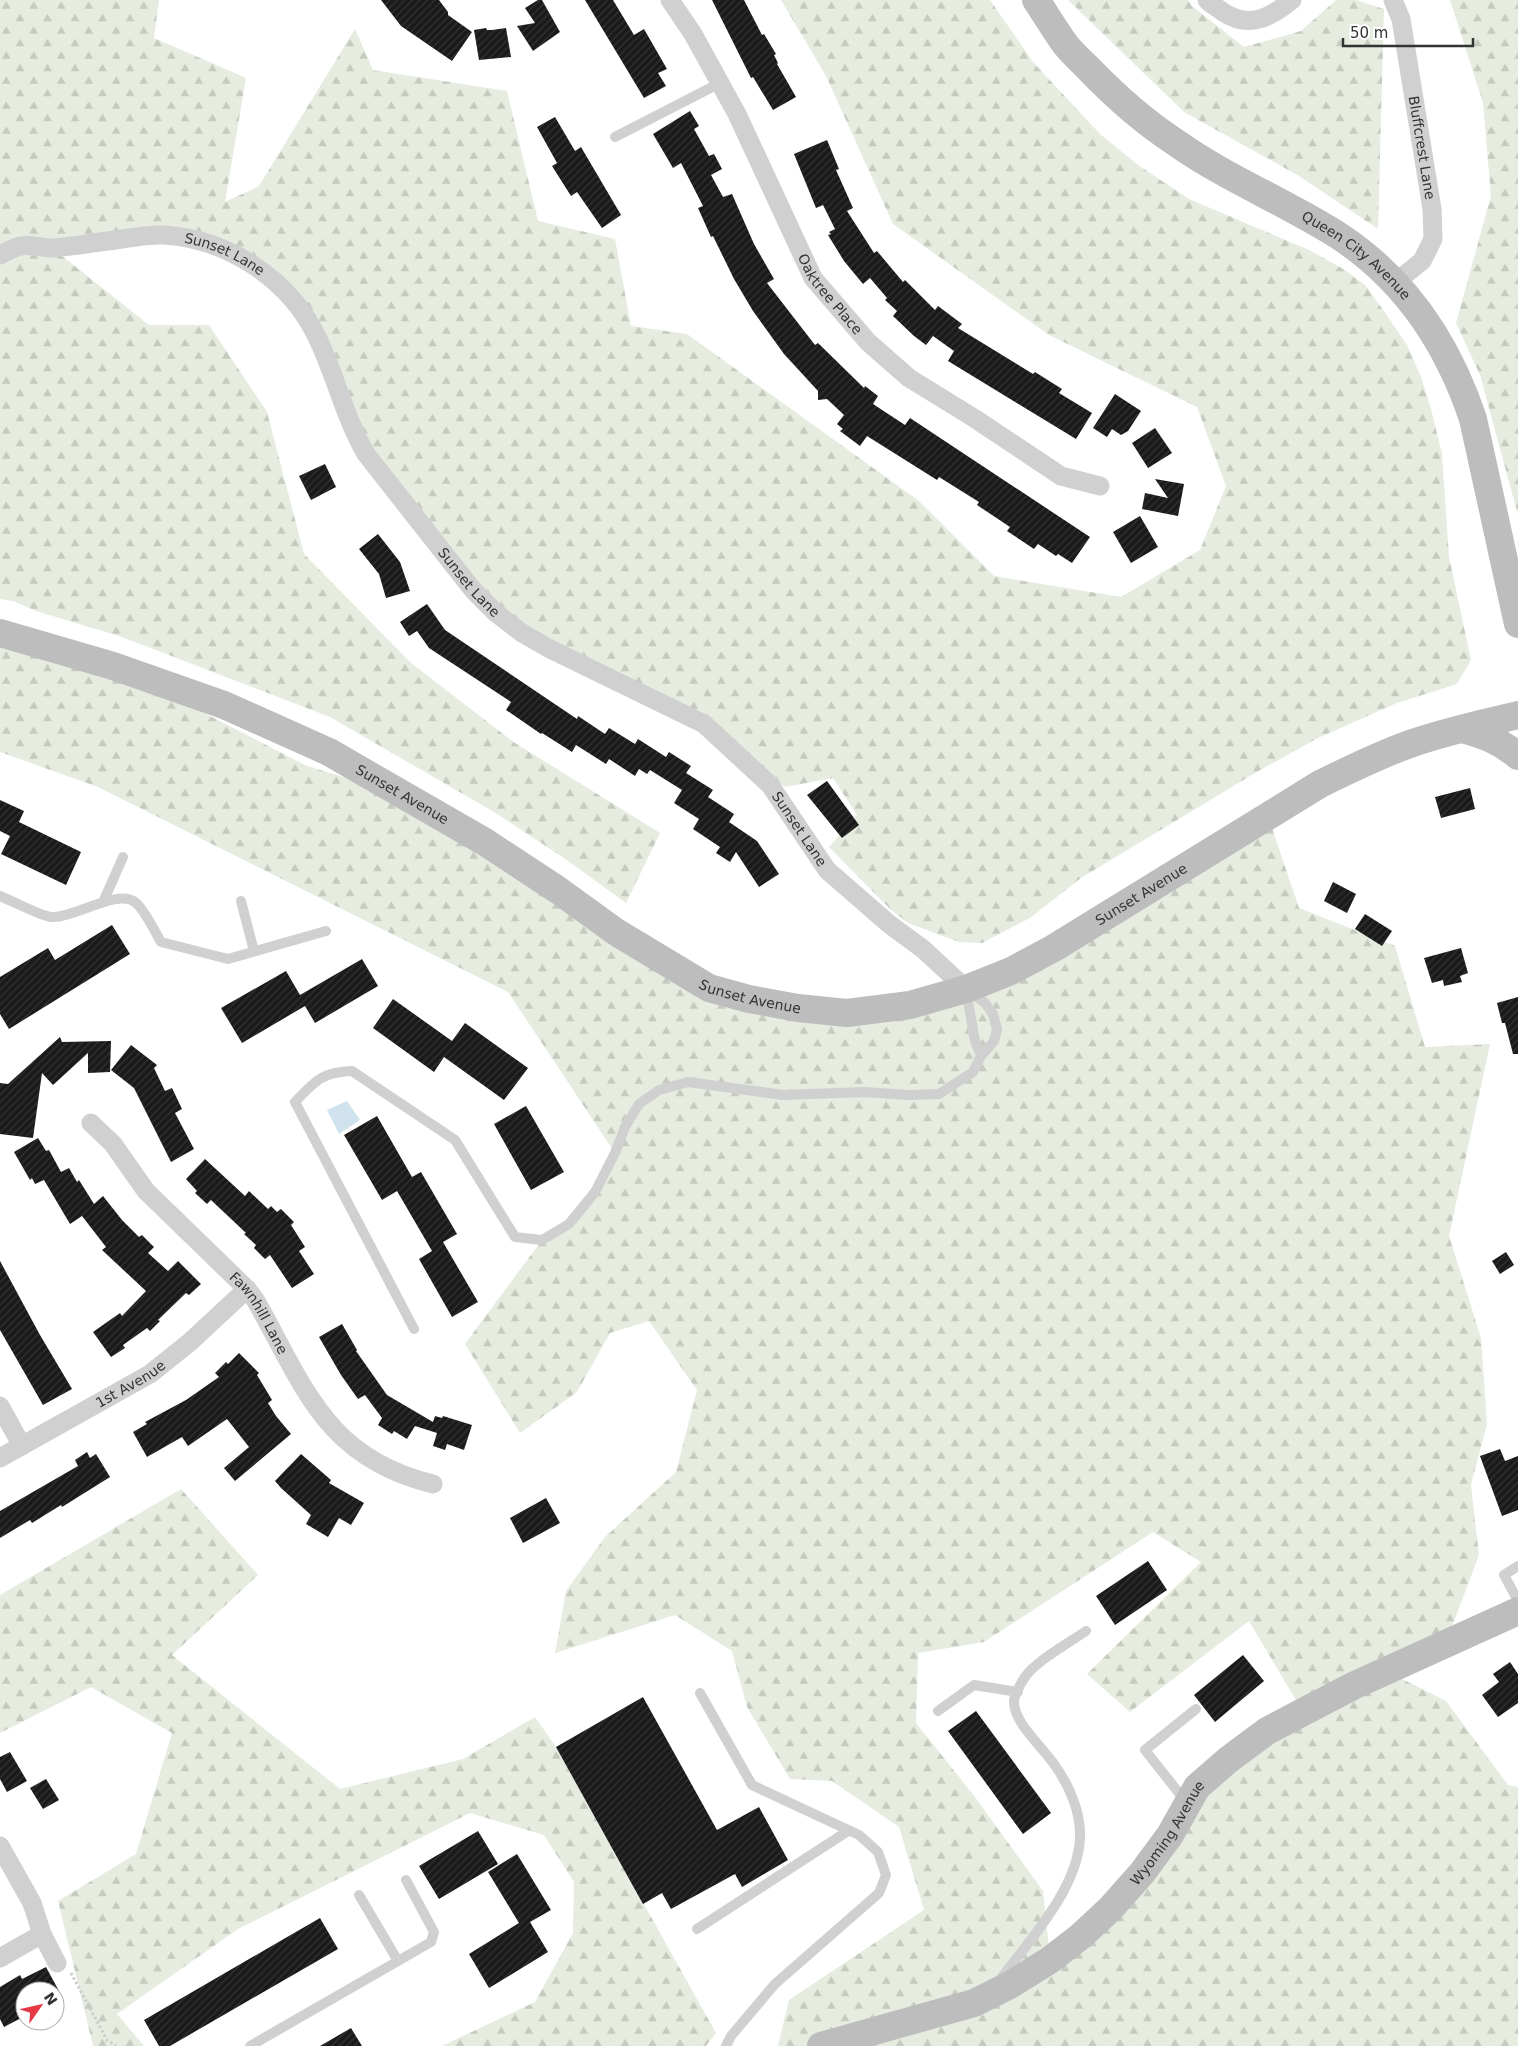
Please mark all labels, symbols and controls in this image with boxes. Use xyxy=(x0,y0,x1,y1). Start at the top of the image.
scale bar xyxy=(1343,15,1473,47)
text: 50 m xyxy=(1350,24,1388,42)
street label: Bluffcrest Lane xyxy=(1406,95,1438,201)
street label: Queen City Avenue xyxy=(1299,208,1414,303)
street label: Sunset Lane xyxy=(183,230,268,279)
street label: Oaktree Place xyxy=(795,251,866,338)
street label: Sunset Lane xyxy=(435,545,503,620)
street label: Sunset Avenue xyxy=(353,761,452,827)
street label: Sunset Lane xyxy=(769,789,830,869)
street label: Sunset Avenue xyxy=(1092,860,1190,929)
street label: Sunset Avenue xyxy=(696,976,802,1016)
street label: Fawnhill Lane xyxy=(226,1269,291,1357)
street label: 1st Avenue xyxy=(93,1357,168,1411)
street label: Wyoming Avenue xyxy=(1127,1777,1207,1888)
north arrow xyxy=(15,1981,65,2031)
text: N xyxy=(41,1989,61,2008)

